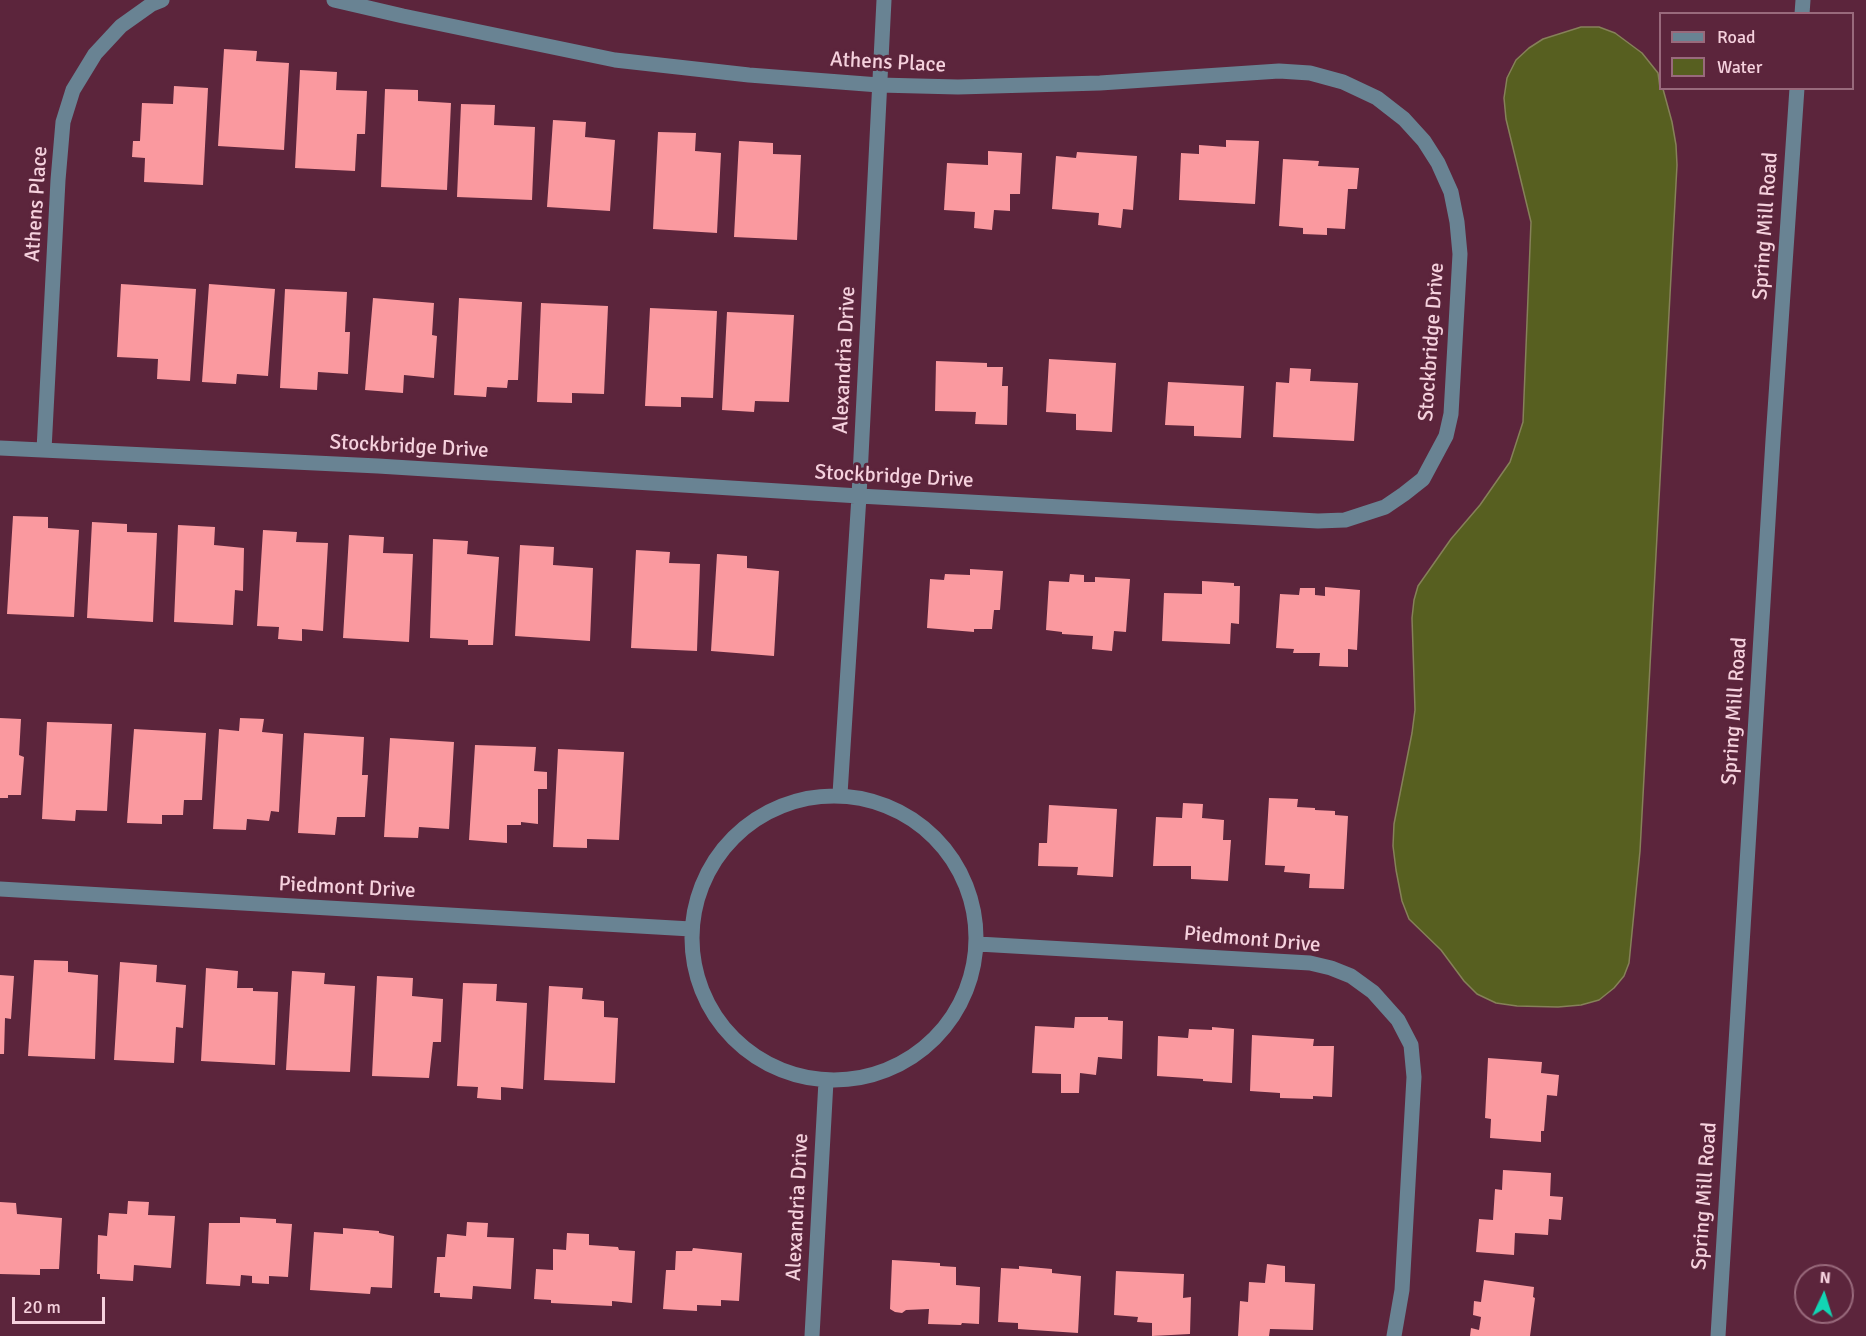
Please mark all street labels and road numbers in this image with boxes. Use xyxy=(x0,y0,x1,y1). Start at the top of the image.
street label: Athens Place xyxy=(829,47,947,79)
street label: Athens Place xyxy=(20,145,54,263)
street label: Spring Mill Road xyxy=(1748,151,1784,301)
street label: Stockbridge Drive xyxy=(1414,262,1450,422)
street label: Alexandria Drive xyxy=(829,286,861,434)
street label: Stockbridge Drive xyxy=(329,430,489,464)
street label: Stockbridge Drive xyxy=(814,460,974,494)
street label: Spring Mill Road xyxy=(1717,636,1753,786)
street label: Piedmont Drive xyxy=(278,872,416,904)
street label: Piedmont Drive xyxy=(1183,921,1321,959)
street label: Spring Mill Road xyxy=(1687,1121,1723,1271)
street label: Alexandria Drive xyxy=(782,1133,814,1281)

